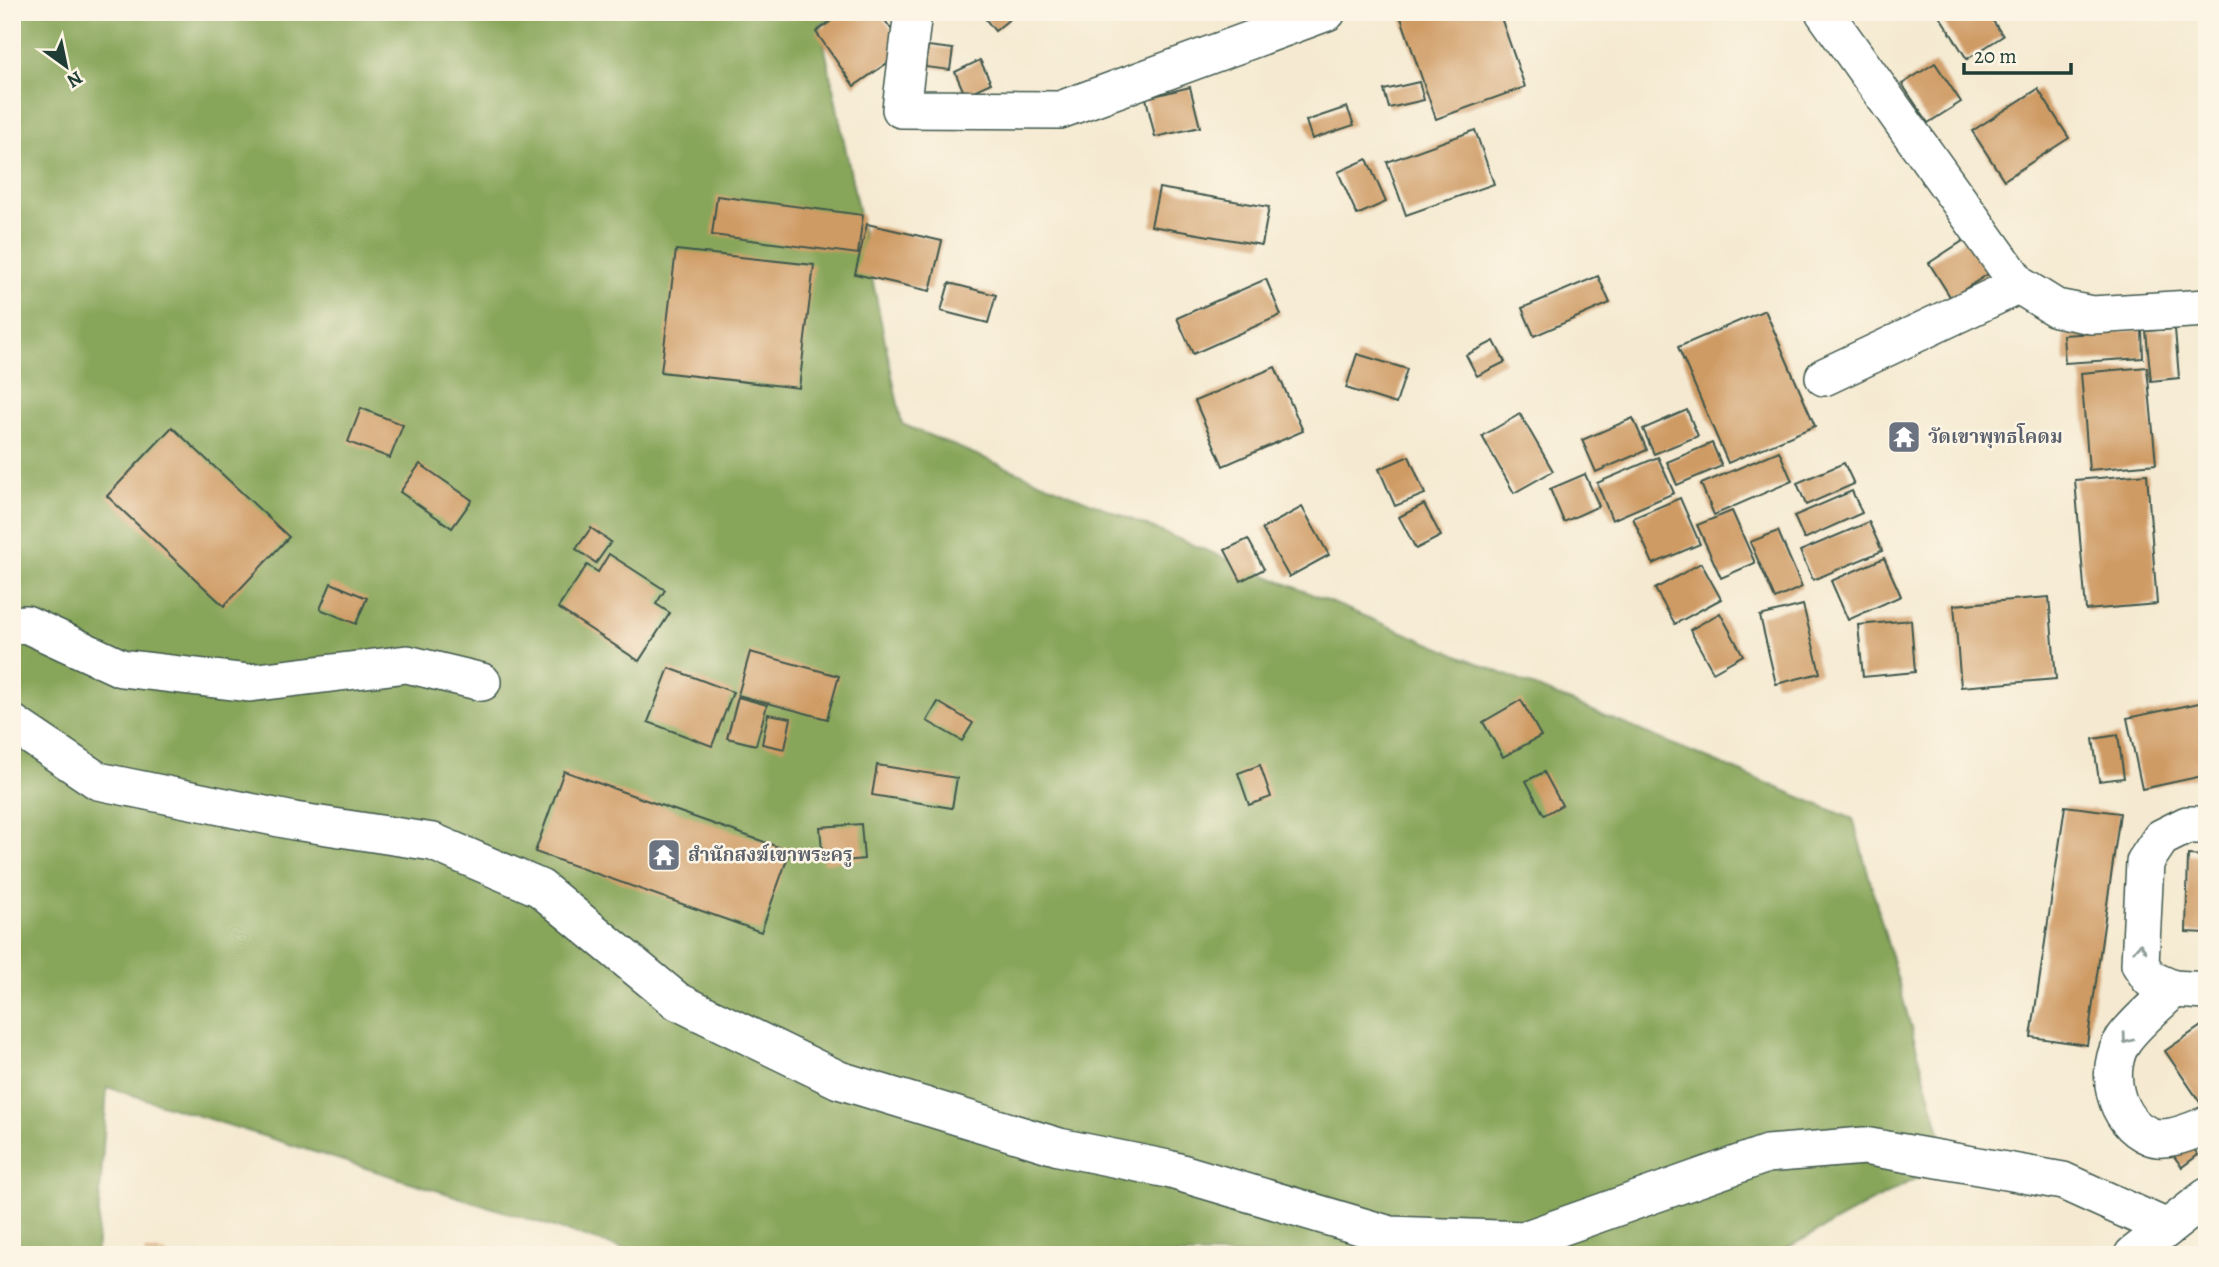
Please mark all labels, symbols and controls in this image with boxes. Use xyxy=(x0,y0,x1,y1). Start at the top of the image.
north arrow xyxy=(32,32,102,102)
scale bar xyxy=(1964,32,2070,76)
text: 20 m xyxy=(1974,42,2017,70)
text: N xyxy=(62,65,88,94)
temple icon: วัดเขาพุทธโคดม xyxy=(1885,418,1923,456)
place label: วัดเขาพุทธโคดม xyxy=(1928,423,2063,450)
temple icon: สำนักสงฆ์เขาพระครู xyxy=(645,836,683,874)
place label: สำนักสงฆ์เขาพระครู xyxy=(688,842,853,868)
one-way arrow xyxy=(2133,943,2148,954)
one-way arrow xyxy=(2123,1031,2135,1043)

